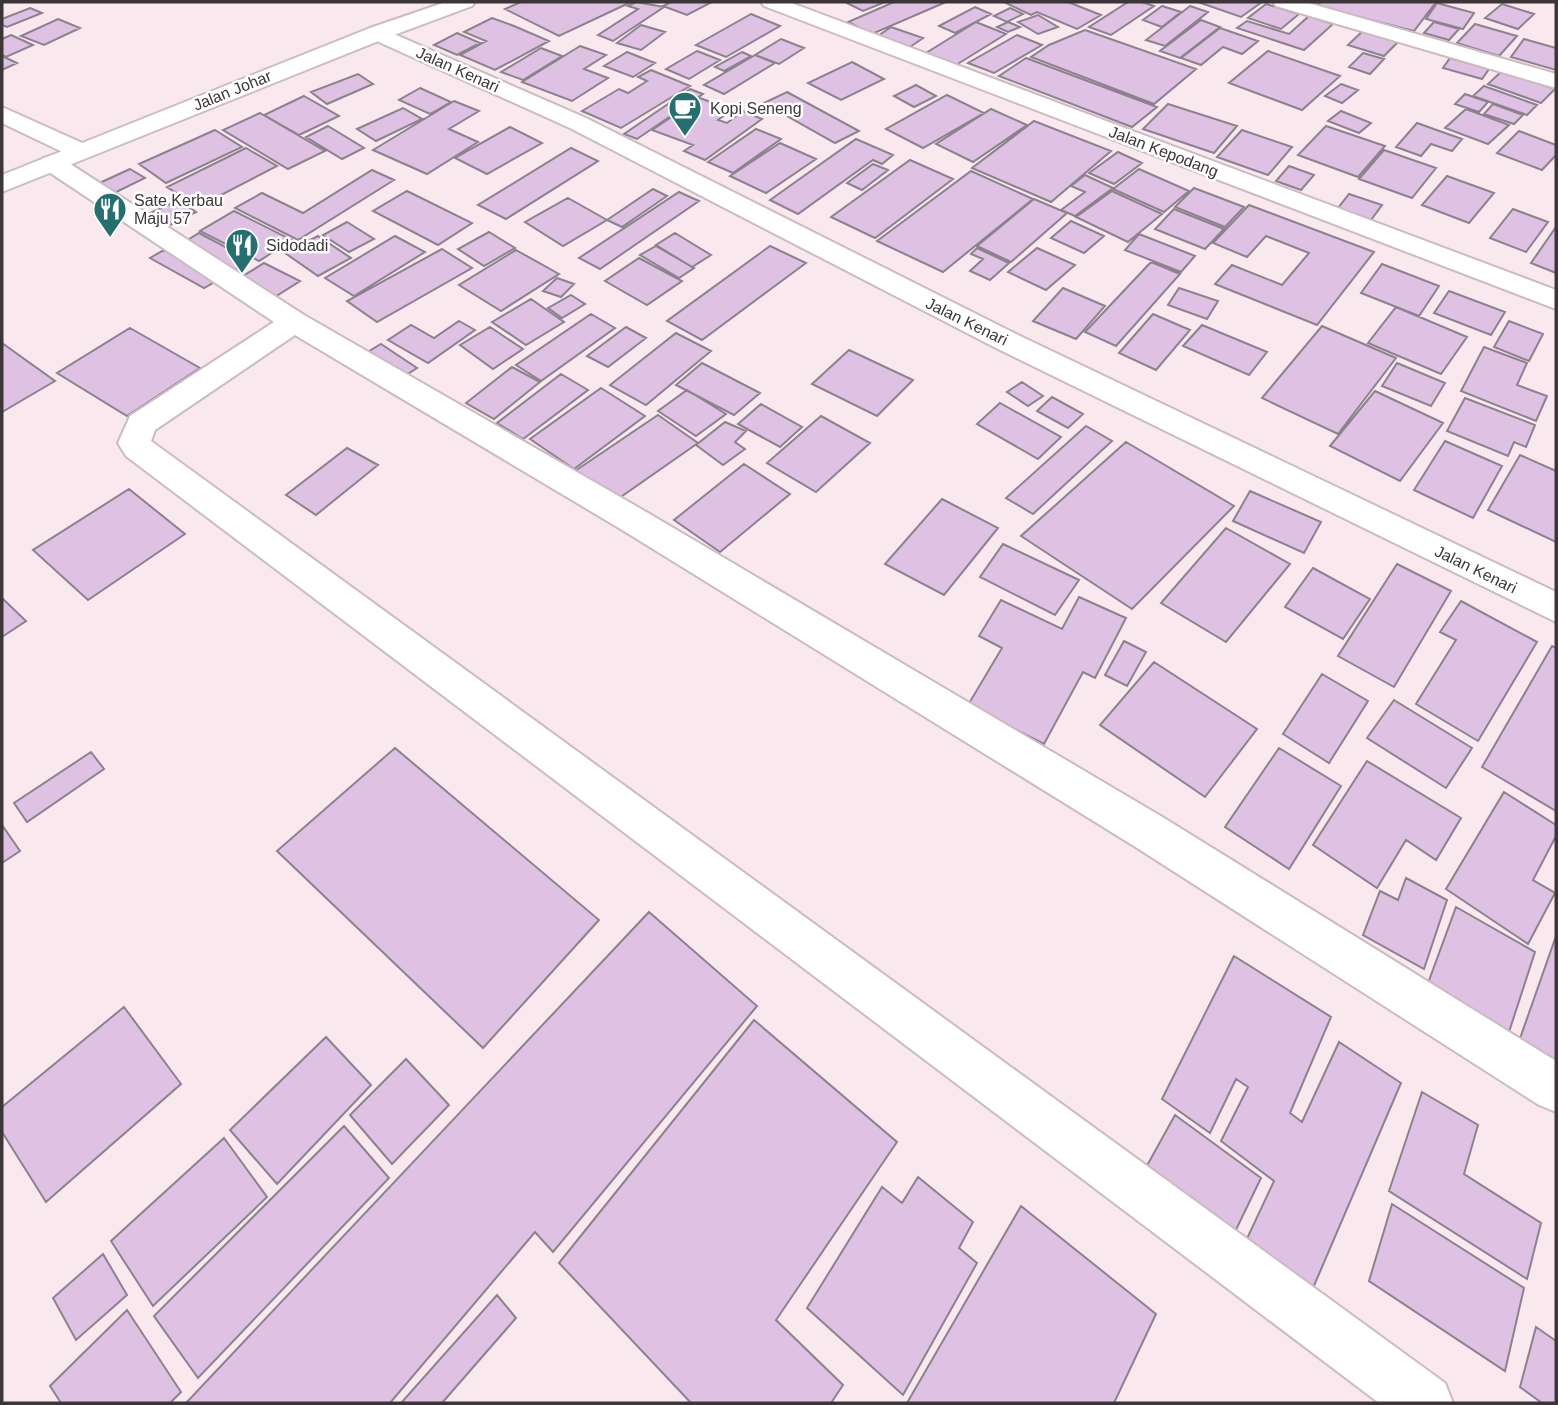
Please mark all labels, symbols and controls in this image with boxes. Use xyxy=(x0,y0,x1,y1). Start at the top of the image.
street label: Jalan Kenari xyxy=(414,44,502,95)
street label: Jalan Johar xyxy=(191,67,274,114)
cafe icon: Kopi Seneng xyxy=(666,89,704,138)
place label: Kopi Seneng xyxy=(710,100,802,117)
street label: Jalan Kepodang xyxy=(1107,123,1221,180)
restaurant icon: Sate Kerbau Maju 57 xyxy=(91,190,129,239)
place label: Sate Kerbau Maju 57 xyxy=(134,192,223,227)
restaurant icon: Sidodadi xyxy=(223,226,261,275)
place label: Sidodadi xyxy=(266,237,328,254)
street label: Jalan Kenari xyxy=(923,294,1010,349)
street label: Jalan Kenari xyxy=(1432,542,1519,597)

